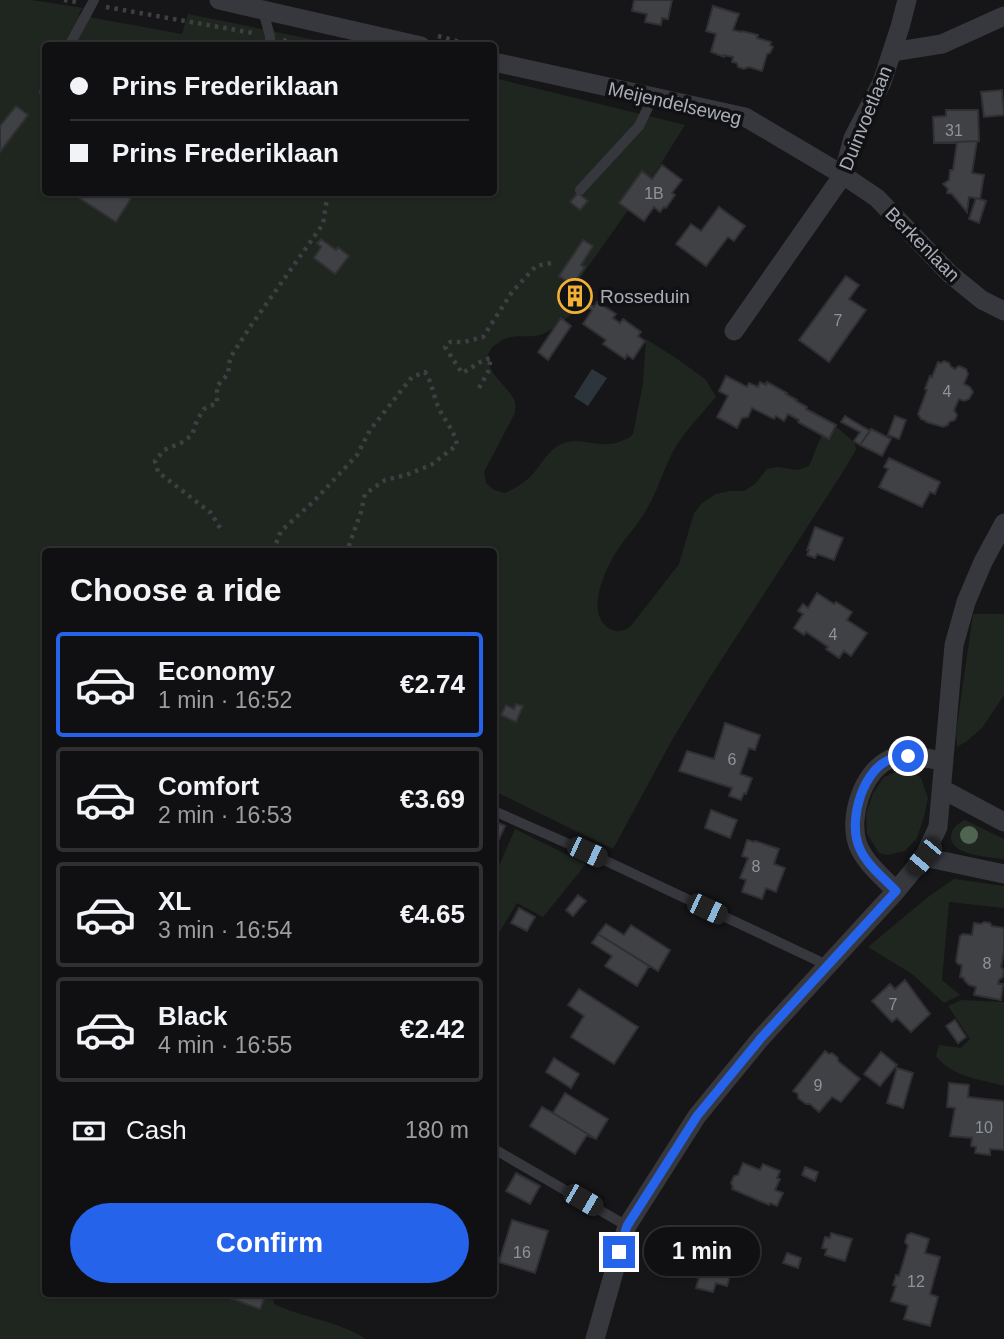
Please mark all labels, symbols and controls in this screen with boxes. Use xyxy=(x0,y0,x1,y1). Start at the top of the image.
street label: Duinvoetlaan xyxy=(835,63,896,174)
text: Prins Frederiklaan xyxy=(112,71,339,101)
street label: Meijendelseweg xyxy=(606,78,744,129)
house number: 31 xyxy=(945,122,963,139)
text: Prins Frederiklaan xyxy=(112,138,339,168)
house number: 1B xyxy=(644,185,664,202)
street label: Berkenlaan xyxy=(881,203,964,286)
building icon: Rosseduin xyxy=(556,277,594,315)
place label: Rosseduin xyxy=(600,286,690,307)
house number: 7 xyxy=(834,312,843,329)
house number: 4 xyxy=(943,383,952,400)
text: Choose a ride xyxy=(70,572,282,608)
house number: 4 xyxy=(829,626,838,643)
icon: car xyxy=(74,653,137,716)
text: Economy xyxy=(158,656,275,686)
text: €2.74 xyxy=(400,669,465,699)
text: 1 min · 16:52 xyxy=(158,687,292,713)
route start xyxy=(892,740,924,772)
house number: 6 xyxy=(728,751,737,768)
icon: car xyxy=(74,768,137,831)
text: Comfort xyxy=(158,771,259,801)
text: €3.69 xyxy=(400,784,465,814)
text: 2 min · 16:53 xyxy=(158,802,292,828)
car xyxy=(564,834,611,870)
car xyxy=(903,834,946,880)
house number: 8 xyxy=(752,858,761,875)
icon: car xyxy=(74,883,137,946)
text: XL xyxy=(158,886,191,916)
car xyxy=(684,891,731,927)
text: €4.65 xyxy=(400,899,465,929)
text: 3 min · 16:54 xyxy=(158,917,292,943)
house number: 8 xyxy=(983,955,992,972)
house number: 7 xyxy=(889,996,898,1013)
icon: car xyxy=(74,998,137,1061)
text: Black xyxy=(158,1001,227,1031)
text: €2.42 xyxy=(400,1014,465,1044)
text: 4 min · 16:55 xyxy=(158,1032,292,1058)
house number: 9 xyxy=(814,1077,823,1094)
icon: cash xyxy=(70,1112,108,1150)
text: Cash xyxy=(126,1115,187,1145)
text: 180 m xyxy=(405,1117,469,1143)
house number: 10 xyxy=(975,1119,993,1136)
car xyxy=(560,1180,607,1220)
button: Confirm xyxy=(70,1203,469,1283)
callout: 1 min xyxy=(644,1228,759,1276)
route end xyxy=(603,1236,635,1268)
text: 1 min xyxy=(672,1238,732,1264)
house number: 16 xyxy=(513,1244,531,1261)
house number: 12 xyxy=(907,1273,925,1290)

